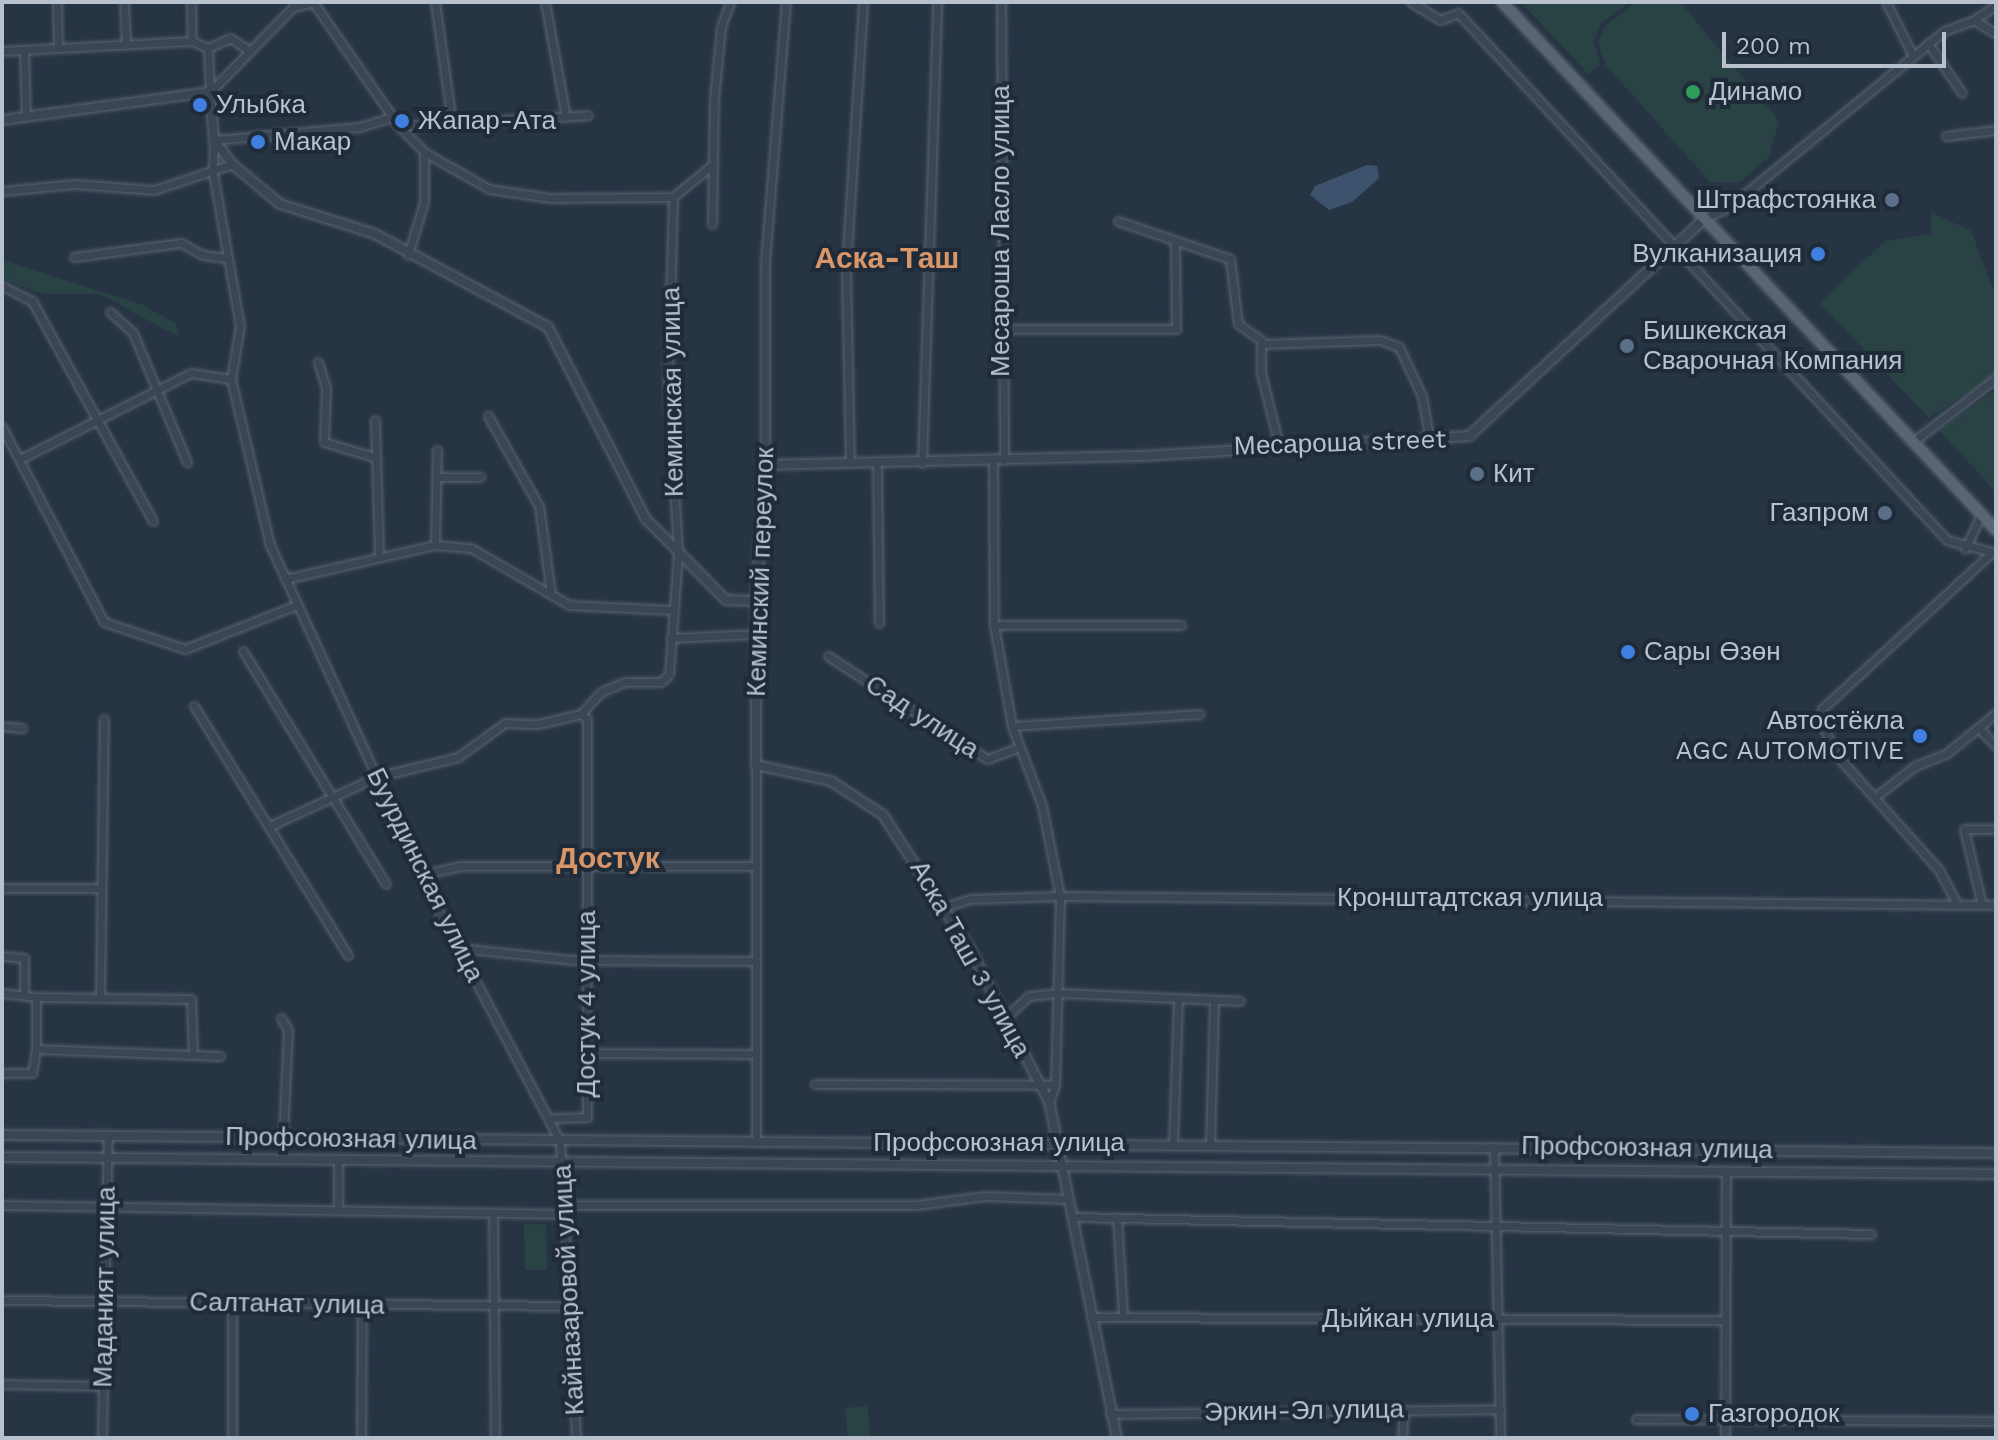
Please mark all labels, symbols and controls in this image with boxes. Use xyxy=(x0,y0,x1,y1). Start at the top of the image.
scale bar xyxy=(1726,16,1950,66)
text: 200 m xyxy=(1736,32,1811,60)
place label: Динамо xyxy=(1709,76,1802,108)
marker: Динамо xyxy=(1684,83,1702,101)
street label: Месароша Ласло улица xyxy=(985,85,1017,377)
place label: Улыбка xyxy=(216,89,306,121)
marker: Улыбка xyxy=(191,96,209,114)
place label: Жапар-Ата xyxy=(418,105,556,137)
marker: Жапар-Ата xyxy=(393,112,411,130)
place label: Макар xyxy=(274,126,351,158)
marker: Макар xyxy=(249,133,267,151)
place label: Штрафстоянка xyxy=(1696,184,1876,216)
marker: Штрафстоянка xyxy=(1883,191,1901,209)
place label: Вулканизация xyxy=(1632,238,1802,270)
district label: Аска-Таш xyxy=(815,240,959,276)
marker: Вулканизация xyxy=(1809,245,1827,263)
street label: Кеминская улица xyxy=(656,287,690,497)
place label: Бишкекская Сварочная Компания xyxy=(1643,315,1902,376)
marker: Бишкекская Сварочная Компания xyxy=(1618,337,1636,355)
street label: Месароша street xyxy=(1233,424,1447,462)
street label: Кеминский переулок xyxy=(741,447,781,697)
place label: Кит xyxy=(1493,458,1535,490)
marker: Кит xyxy=(1468,465,1486,483)
place label: Газпром xyxy=(1769,497,1869,529)
marker: Газпром xyxy=(1876,504,1894,522)
place label: Сары Өзөн xyxy=(1644,636,1781,668)
marker: Сары Өзөн xyxy=(1619,643,1637,661)
street label: Сад улица xyxy=(859,669,985,765)
place label: Автостёкла AGC AUTOMOTIVE xyxy=(1674,705,1904,766)
marker: Автостёкла AGC AUTOMOTIVE xyxy=(1911,727,1929,745)
street label: Буурдинская улица xyxy=(360,763,490,987)
district label: Достук xyxy=(556,840,660,876)
street label: Аска Таш 3 улица xyxy=(903,855,1037,1063)
street label: Кронштадтская улица xyxy=(1337,882,1603,914)
street label: Достук 4 улица xyxy=(571,910,603,1098)
street label: Профсоюзная улица xyxy=(225,1121,477,1157)
street label: Профсоюзная улица xyxy=(873,1127,1125,1159)
street label: Профсоюзная улица xyxy=(1521,1130,1773,1166)
street label: Кайназаровой улица xyxy=(547,1164,591,1416)
street label: Маданият улица xyxy=(88,1186,122,1388)
street label: Салтанат улица xyxy=(189,1287,385,1321)
street label: Дыйкан улица xyxy=(1322,1303,1494,1335)
street label: Эркин-Эл улица xyxy=(1204,1394,1404,1428)
place label: Газгородок xyxy=(1708,1398,1839,1430)
marker: Газгородок xyxy=(1683,1405,1701,1423)

